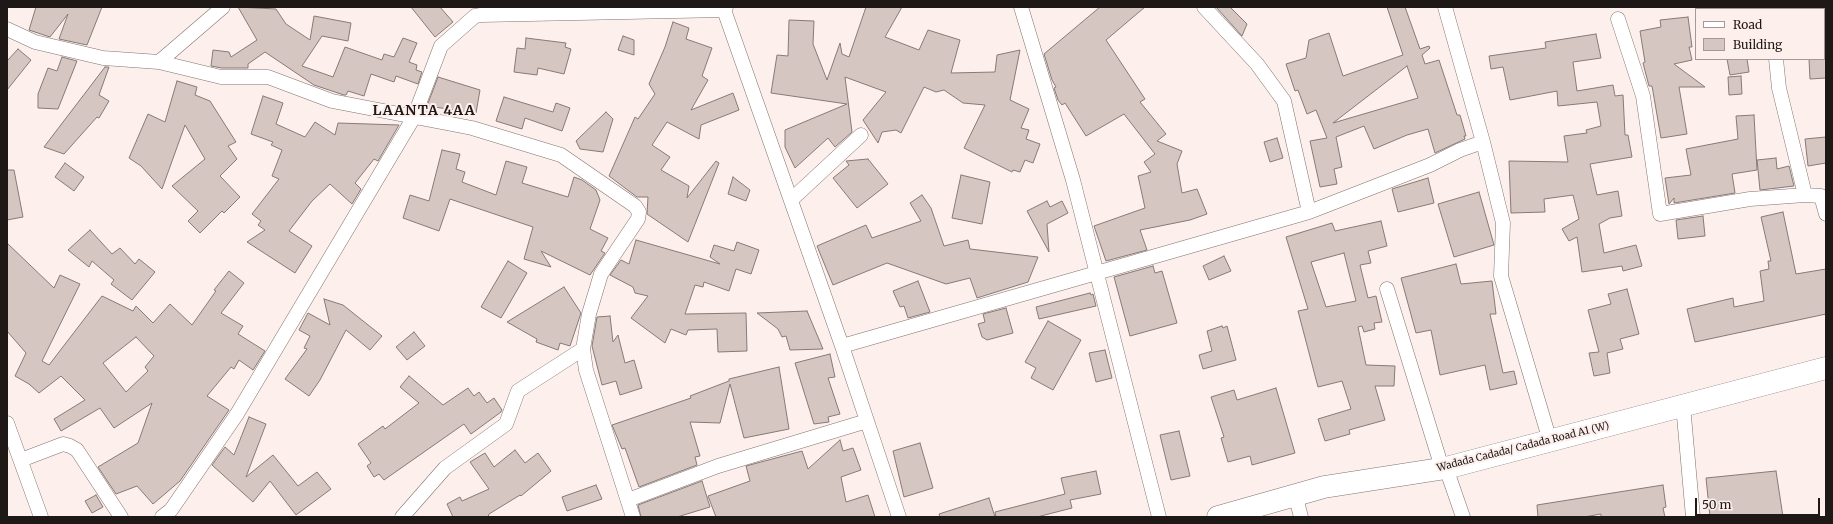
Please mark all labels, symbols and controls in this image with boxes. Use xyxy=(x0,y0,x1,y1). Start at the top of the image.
legend xyxy=(1695,8,1825,60)
text: Road xyxy=(1733,17,1762,32)
text: Building xyxy=(1733,37,1782,52)
district label: LAANTA 4AA xyxy=(372,103,476,119)
street label: Wadada Cadada/ Cadada Road A1 (W) xyxy=(1436,420,1610,474)
scale bar xyxy=(1697,490,1822,516)
text: 50 m xyxy=(1702,497,1731,512)

